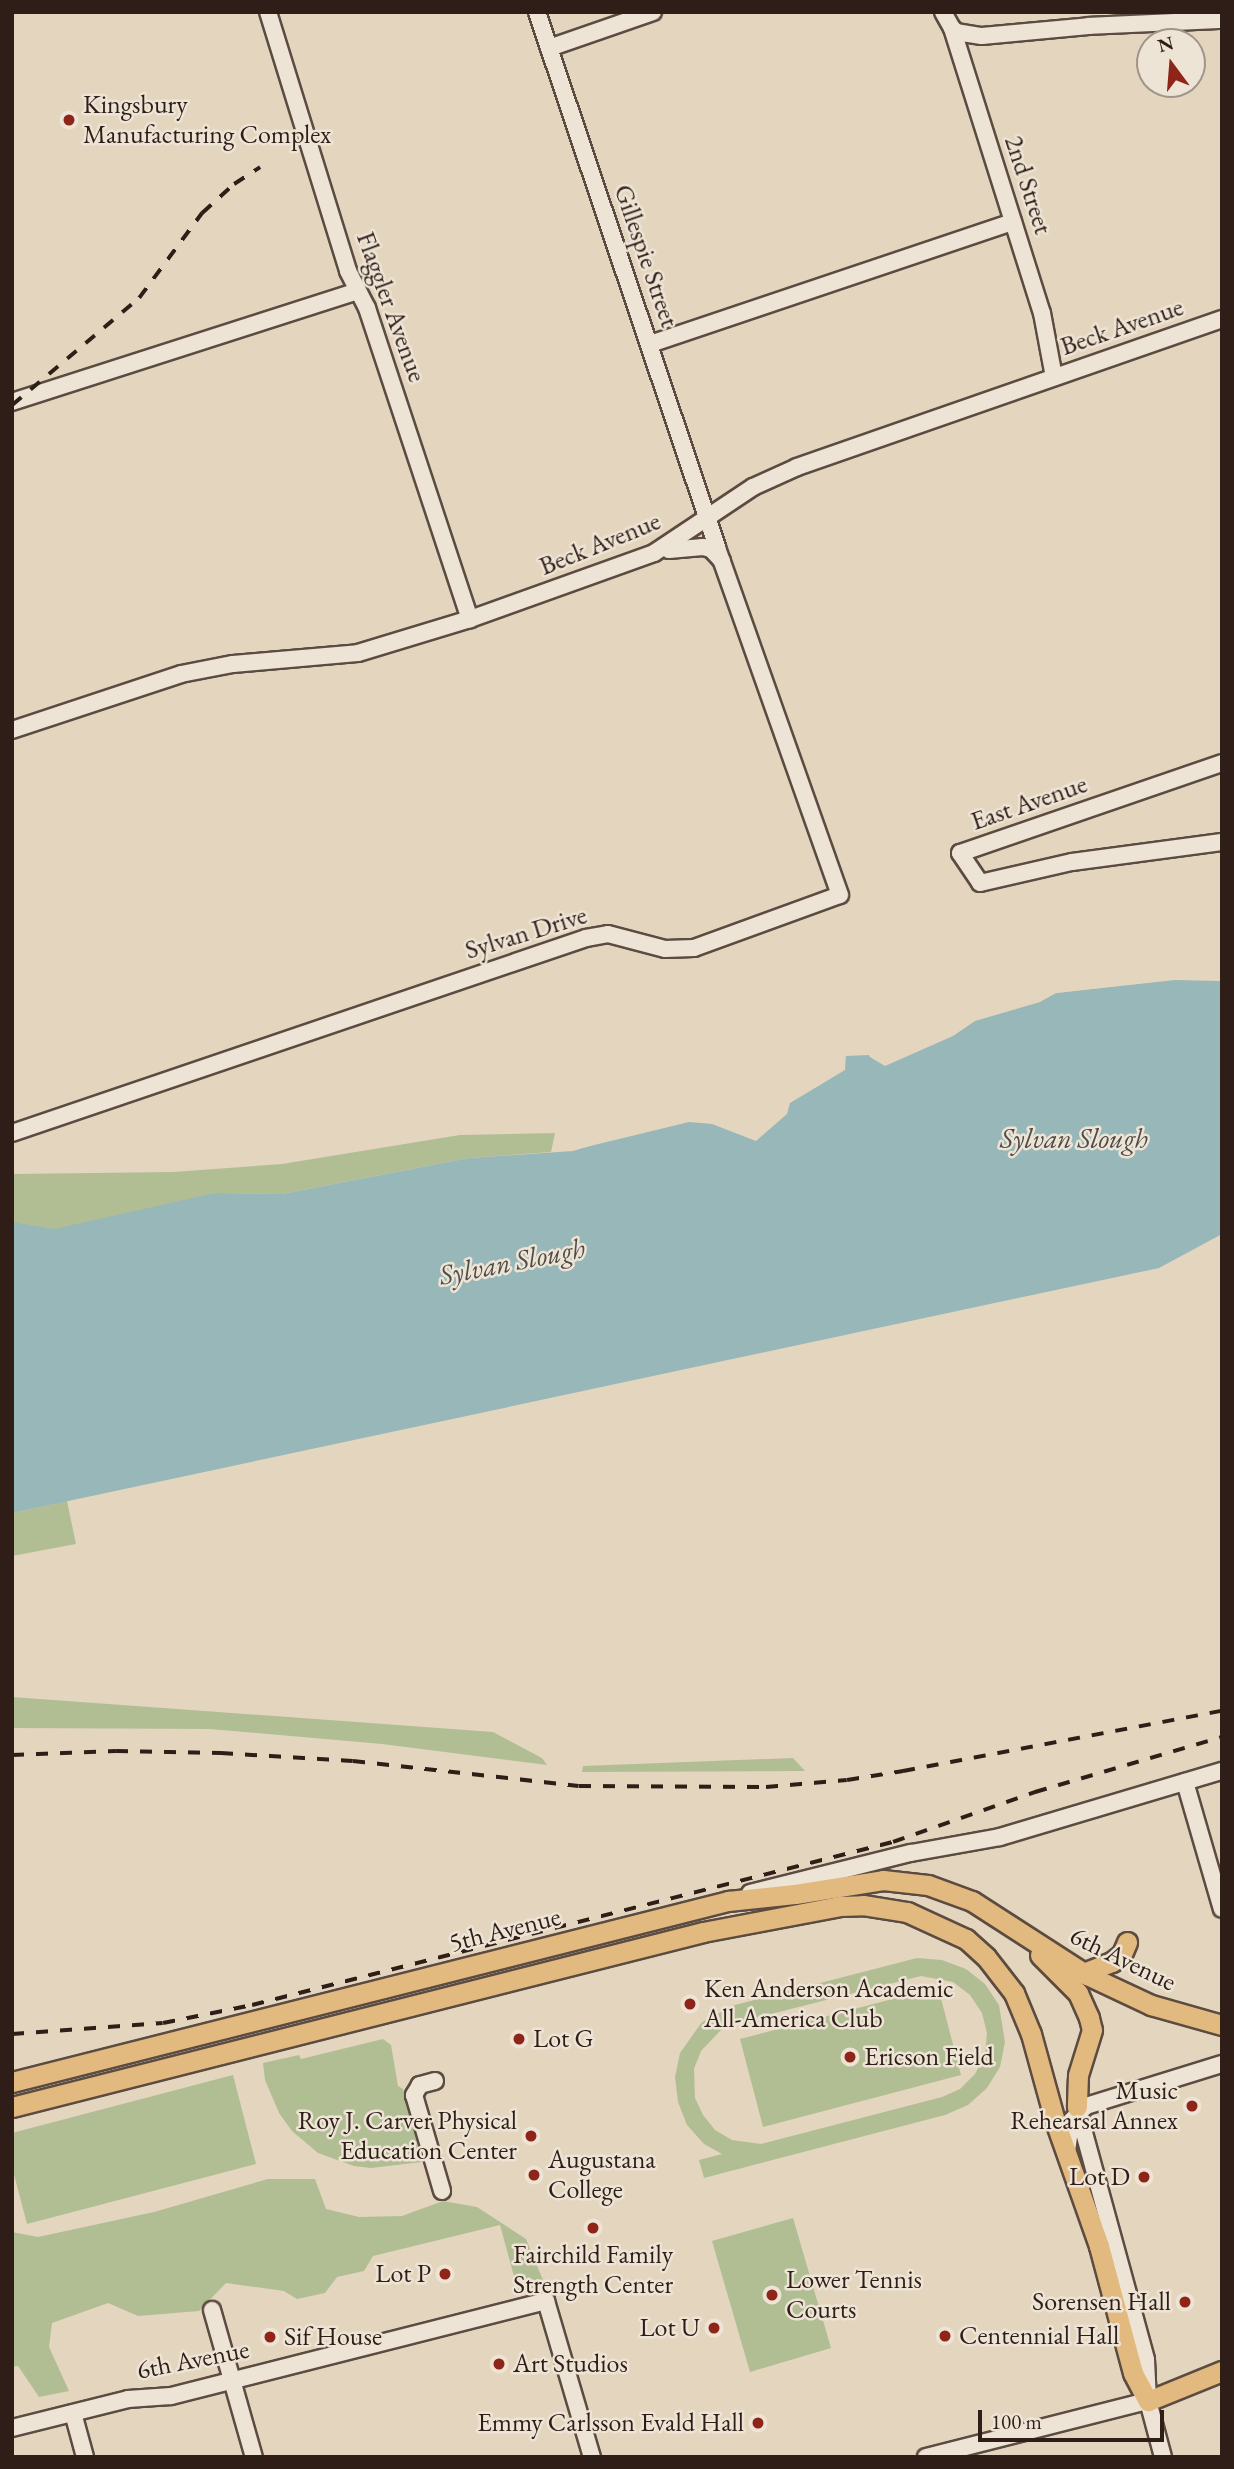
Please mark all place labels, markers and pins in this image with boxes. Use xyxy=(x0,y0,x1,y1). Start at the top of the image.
place label: Kingsbury Manufacturing Complex xyxy=(83,89,331,150)
marker: Kingsbury Manufacturing Complex xyxy=(61,112,77,128)
place label: Ken Anderson Academic All-America Club xyxy=(704,1973,954,2035)
marker: Ken Anderson Academic All-America Club xyxy=(682,1996,698,2012)
place label: Lot G xyxy=(533,2023,593,2055)
marker: Lot G xyxy=(511,2031,527,2047)
place label: Ericson Field xyxy=(864,2041,994,2073)
marker: Ericson Field xyxy=(842,2049,858,2065)
place label: Music Rehearsal Annex xyxy=(1010,2075,1178,2136)
marker: Music Rehearsal Annex xyxy=(1184,2098,1200,2114)
place label: Roy J. Carver Physical Education Center xyxy=(298,2105,517,2166)
marker: Roy J. Carver Physical Education Center xyxy=(523,2128,539,2144)
place label: Augustana College xyxy=(548,2144,656,2206)
place label: Lot D xyxy=(1069,2161,1130,2193)
marker: Augustana College xyxy=(526,2167,542,2183)
marker: Lot D xyxy=(1136,2169,1152,2185)
marker: Fairchild Family Strength Center xyxy=(585,2220,601,2236)
place label: Fairchild Family Strength Center xyxy=(513,2239,673,2300)
place label: Lot P xyxy=(375,2258,431,2290)
place label: Lower Tennis Courts xyxy=(786,2264,922,2326)
marker: Lot P xyxy=(437,2266,453,2282)
place label: Sorensen Hall xyxy=(1032,2286,1171,2318)
marker: Lower Tennis Courts xyxy=(764,2287,780,2303)
marker: Sorensen Hall xyxy=(1177,2294,1193,2310)
place label: Lot U xyxy=(639,2312,700,2344)
marker: Lot U xyxy=(706,2320,722,2336)
place label: Centennial Hall xyxy=(959,2320,1119,2352)
place label: Sif House xyxy=(284,2321,382,2353)
marker: Centennial Hall xyxy=(937,2328,953,2344)
marker: Sif House xyxy=(262,2329,278,2345)
place label: Art Studios xyxy=(513,2348,628,2380)
marker: Art Studios xyxy=(491,2356,507,2372)
place label: Emmy Carlsson Evald Hall xyxy=(477,2407,744,2439)
marker: Emmy Carlsson Evald Hall xyxy=(750,2415,766,2431)

